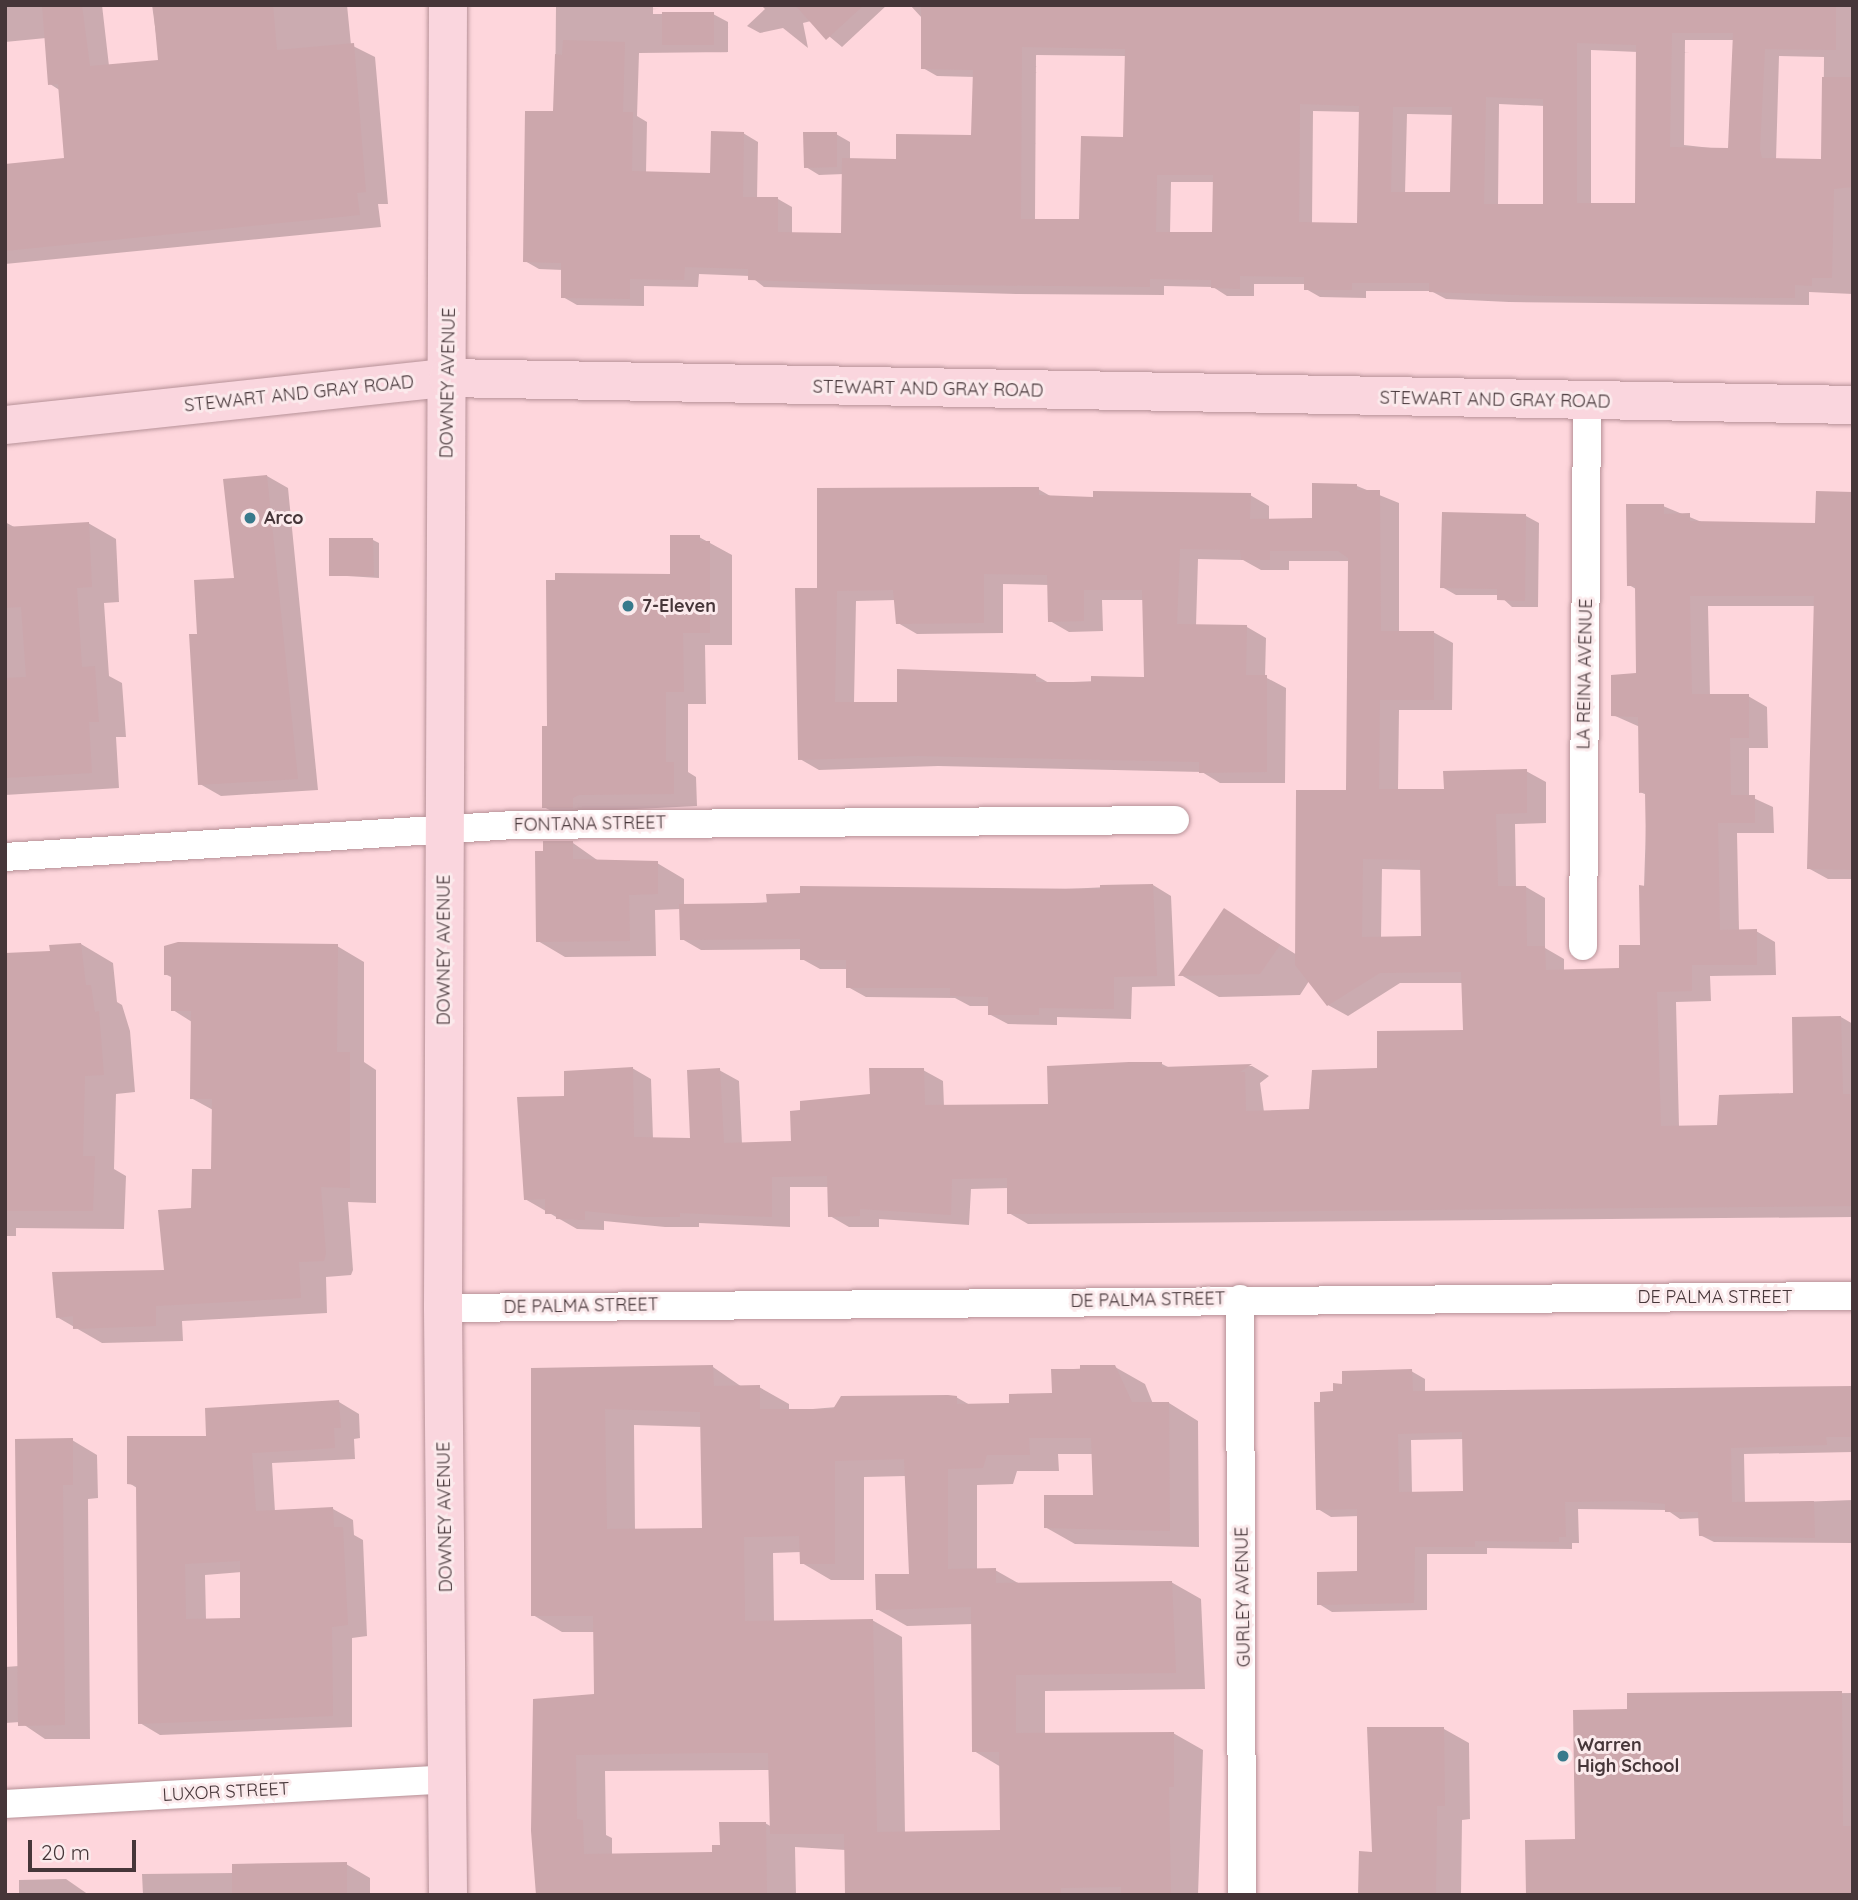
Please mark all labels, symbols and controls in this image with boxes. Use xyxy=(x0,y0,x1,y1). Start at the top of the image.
street label: DOWNEY AVENUE xyxy=(436,307,460,459)
street label: STEWART AND GRAY ROAD xyxy=(183,371,415,417)
street label: STEWART AND GRAY ROAD xyxy=(813,376,1043,402)
street label: STEWART AND GRAY ROAD xyxy=(1380,387,1610,413)
place label: Arco xyxy=(264,507,304,529)
marker: Arco xyxy=(242,510,258,526)
place label: 7-Eleven xyxy=(642,595,716,617)
marker: 7-Eleven xyxy=(620,598,636,614)
street label: LA REINA AVENUE xyxy=(1573,598,1597,750)
street label: FONTANA STREET xyxy=(514,812,666,836)
street label: DOWNEY AVENUE xyxy=(433,875,455,1025)
street label: DE PALMA STREET xyxy=(1637,1286,1793,1308)
street label: DE PALMA STREET xyxy=(1070,1288,1226,1312)
street label: DE PALMA STREET xyxy=(503,1294,659,1318)
street label: DOWNEY AVENUE xyxy=(433,1441,457,1593)
street label: GURLEY AVENUE xyxy=(1231,1527,1255,1667)
place label: Warren High School xyxy=(1577,1735,1679,1778)
marker: Warren High School xyxy=(1555,1748,1571,1764)
street label: LUXOR STREET xyxy=(162,1778,290,1806)
scale bar xyxy=(32,1826,140,1870)
text: 20 m xyxy=(41,1839,90,1865)

